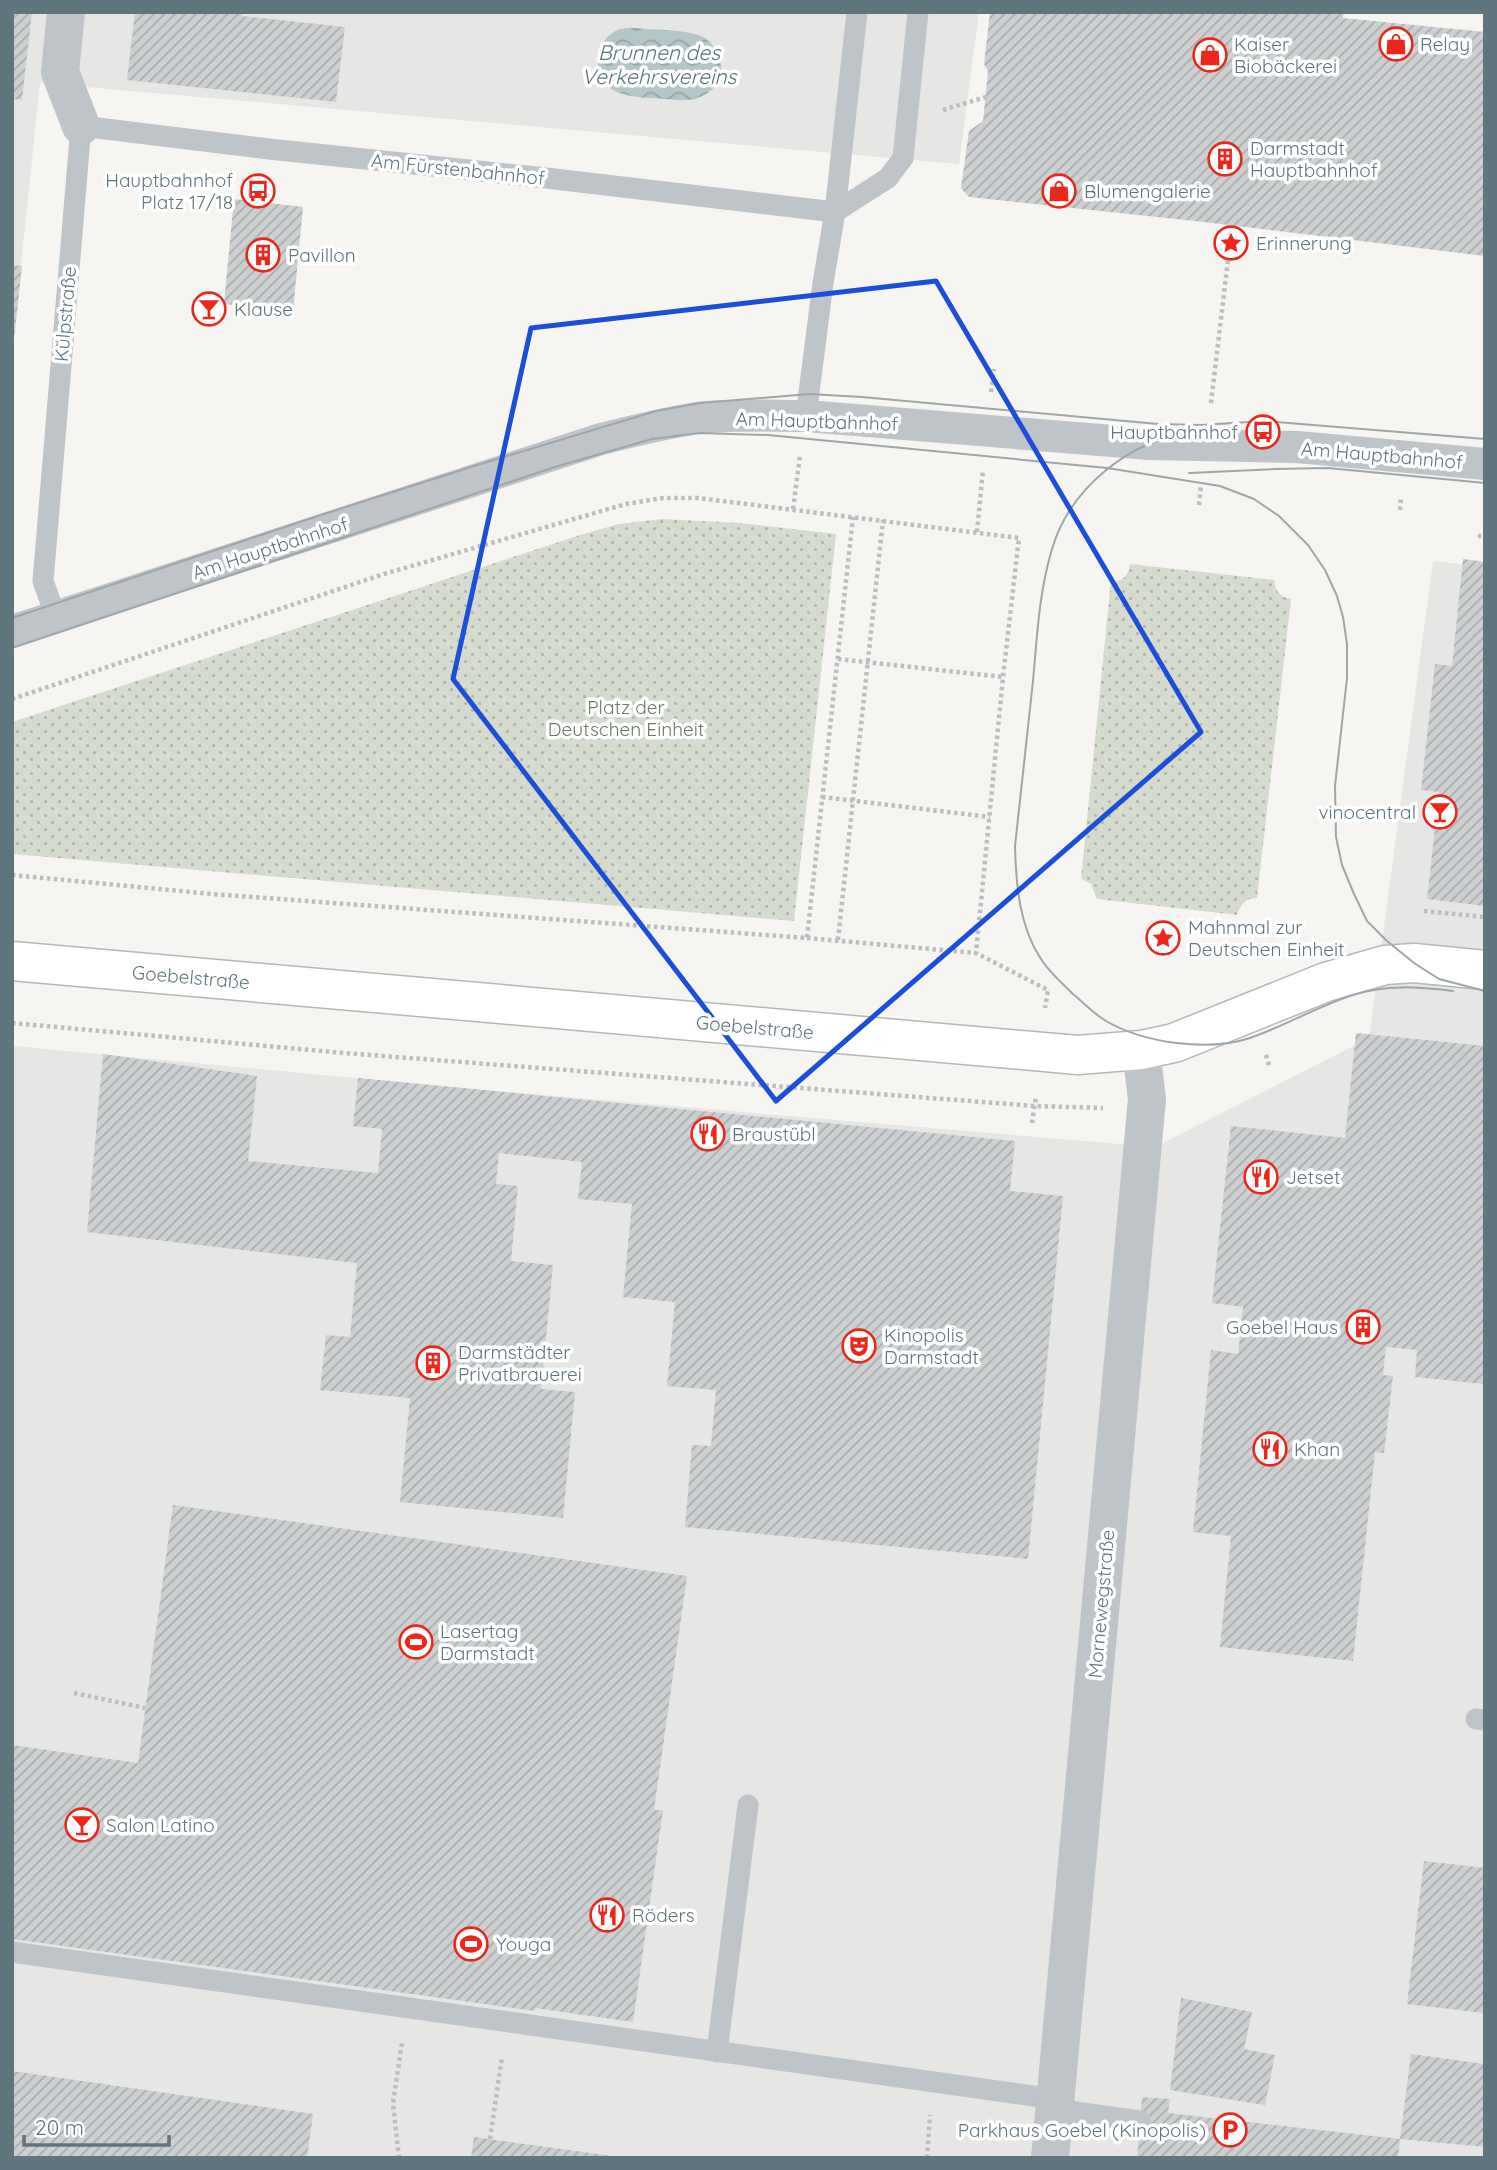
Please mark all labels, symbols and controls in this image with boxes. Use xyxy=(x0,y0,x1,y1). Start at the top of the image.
shop icon: Relay xyxy=(1377,25,1415,63)
place label: Kaiser Biobäckerei xyxy=(1234,32,1337,78)
place label: Relay xyxy=(1420,32,1470,56)
shop icon: Kaiser Biobäckerei xyxy=(1191,36,1229,74)
water label: Brunnen des Verkehrsvereins xyxy=(582,39,738,89)
place label: Darmstadt Hauptbahnhof xyxy=(1250,136,1378,182)
building icon: Darmstadt Hauptbahnhof xyxy=(1206,140,1244,178)
street label: Am Fürstenbahnhof xyxy=(370,148,546,190)
place label: Hauptbahnhof Platz 17/18 xyxy=(105,168,233,214)
bus stop icon: Hauptbahnhof Platz 17/18 xyxy=(239,172,277,210)
shop icon: Blumengalerie xyxy=(1040,172,1078,210)
place label: Blumengalerie xyxy=(1084,179,1211,203)
place icon: Erinnerung xyxy=(1212,224,1250,262)
place label: Erinnerung xyxy=(1256,231,1352,255)
building icon: Pavillon xyxy=(244,236,282,274)
place label: Pavillon xyxy=(288,243,356,267)
street label: Külpstraße xyxy=(49,265,81,363)
bar icon: Klause xyxy=(190,290,228,328)
place label: Klause xyxy=(234,297,293,321)
street label: Am Hauptbahnhof xyxy=(735,406,899,436)
bus stop icon: Hauptbahnhof xyxy=(1244,413,1282,451)
place label: Hauptbahnhof xyxy=(1110,420,1238,444)
street label: Am Hauptbahnhof xyxy=(1300,436,1464,474)
street label: Am Hauptbahnhof xyxy=(189,511,351,585)
park label: Platz der Deutschen Einheit xyxy=(548,695,704,741)
bar icon: vinocentral xyxy=(1421,793,1459,831)
place label: vinocentral xyxy=(1318,800,1416,824)
place label: Mahnmal zur Deutschen Einheit xyxy=(1188,915,1345,961)
place icon: Mahnmal zur Deutschen Einheit xyxy=(1144,919,1182,957)
street label: Goebelstraße xyxy=(131,960,251,994)
street label: Goebelstraße xyxy=(695,1010,815,1044)
restaurant icon: Braustübl xyxy=(689,1115,727,1153)
place label: Braustübl xyxy=(732,1122,816,1146)
restaurant icon: Jetset xyxy=(1242,1158,1280,1196)
place label: Jetset xyxy=(1286,1165,1341,1189)
building icon: Goebel Haus xyxy=(1344,1308,1382,1346)
place label: Goebel Haus xyxy=(1226,1315,1338,1339)
place label: Kinopolis Darmstadt xyxy=(884,1323,979,1369)
theatre icon: Kinopolis Darmstadt xyxy=(840,1327,878,1365)
place label: Darmstädter Privatbrauerei xyxy=(458,1340,582,1386)
building icon: Darmstädter Privatbrauerei xyxy=(414,1344,452,1382)
restaurant icon: Khan xyxy=(1251,1430,1289,1468)
place label: Khan xyxy=(1294,1437,1340,1461)
street label: Mornewegstraße xyxy=(1083,1529,1119,1679)
place label: Lasertag Darmstadt xyxy=(440,1619,535,1665)
sports icon: Lasertag Darmstadt xyxy=(397,1623,435,1661)
bar icon: Salon Latino xyxy=(63,1806,101,1844)
place label: Salon Latino xyxy=(106,1813,215,1837)
restaurant icon: Röders xyxy=(588,1896,626,1934)
place label: Röders xyxy=(632,1903,695,1927)
sports icon: Youga xyxy=(452,1925,490,1963)
place label: Youga xyxy=(496,1932,551,1956)
scale bar xyxy=(24,2104,170,2148)
parking icon: Parkhaus Goebel (Kinopolis) xyxy=(1211,2111,1249,2149)
text: 20 m xyxy=(35,2114,84,2140)
place label: Parkhaus Goebel (Kinopolis) xyxy=(958,2118,1206,2142)

